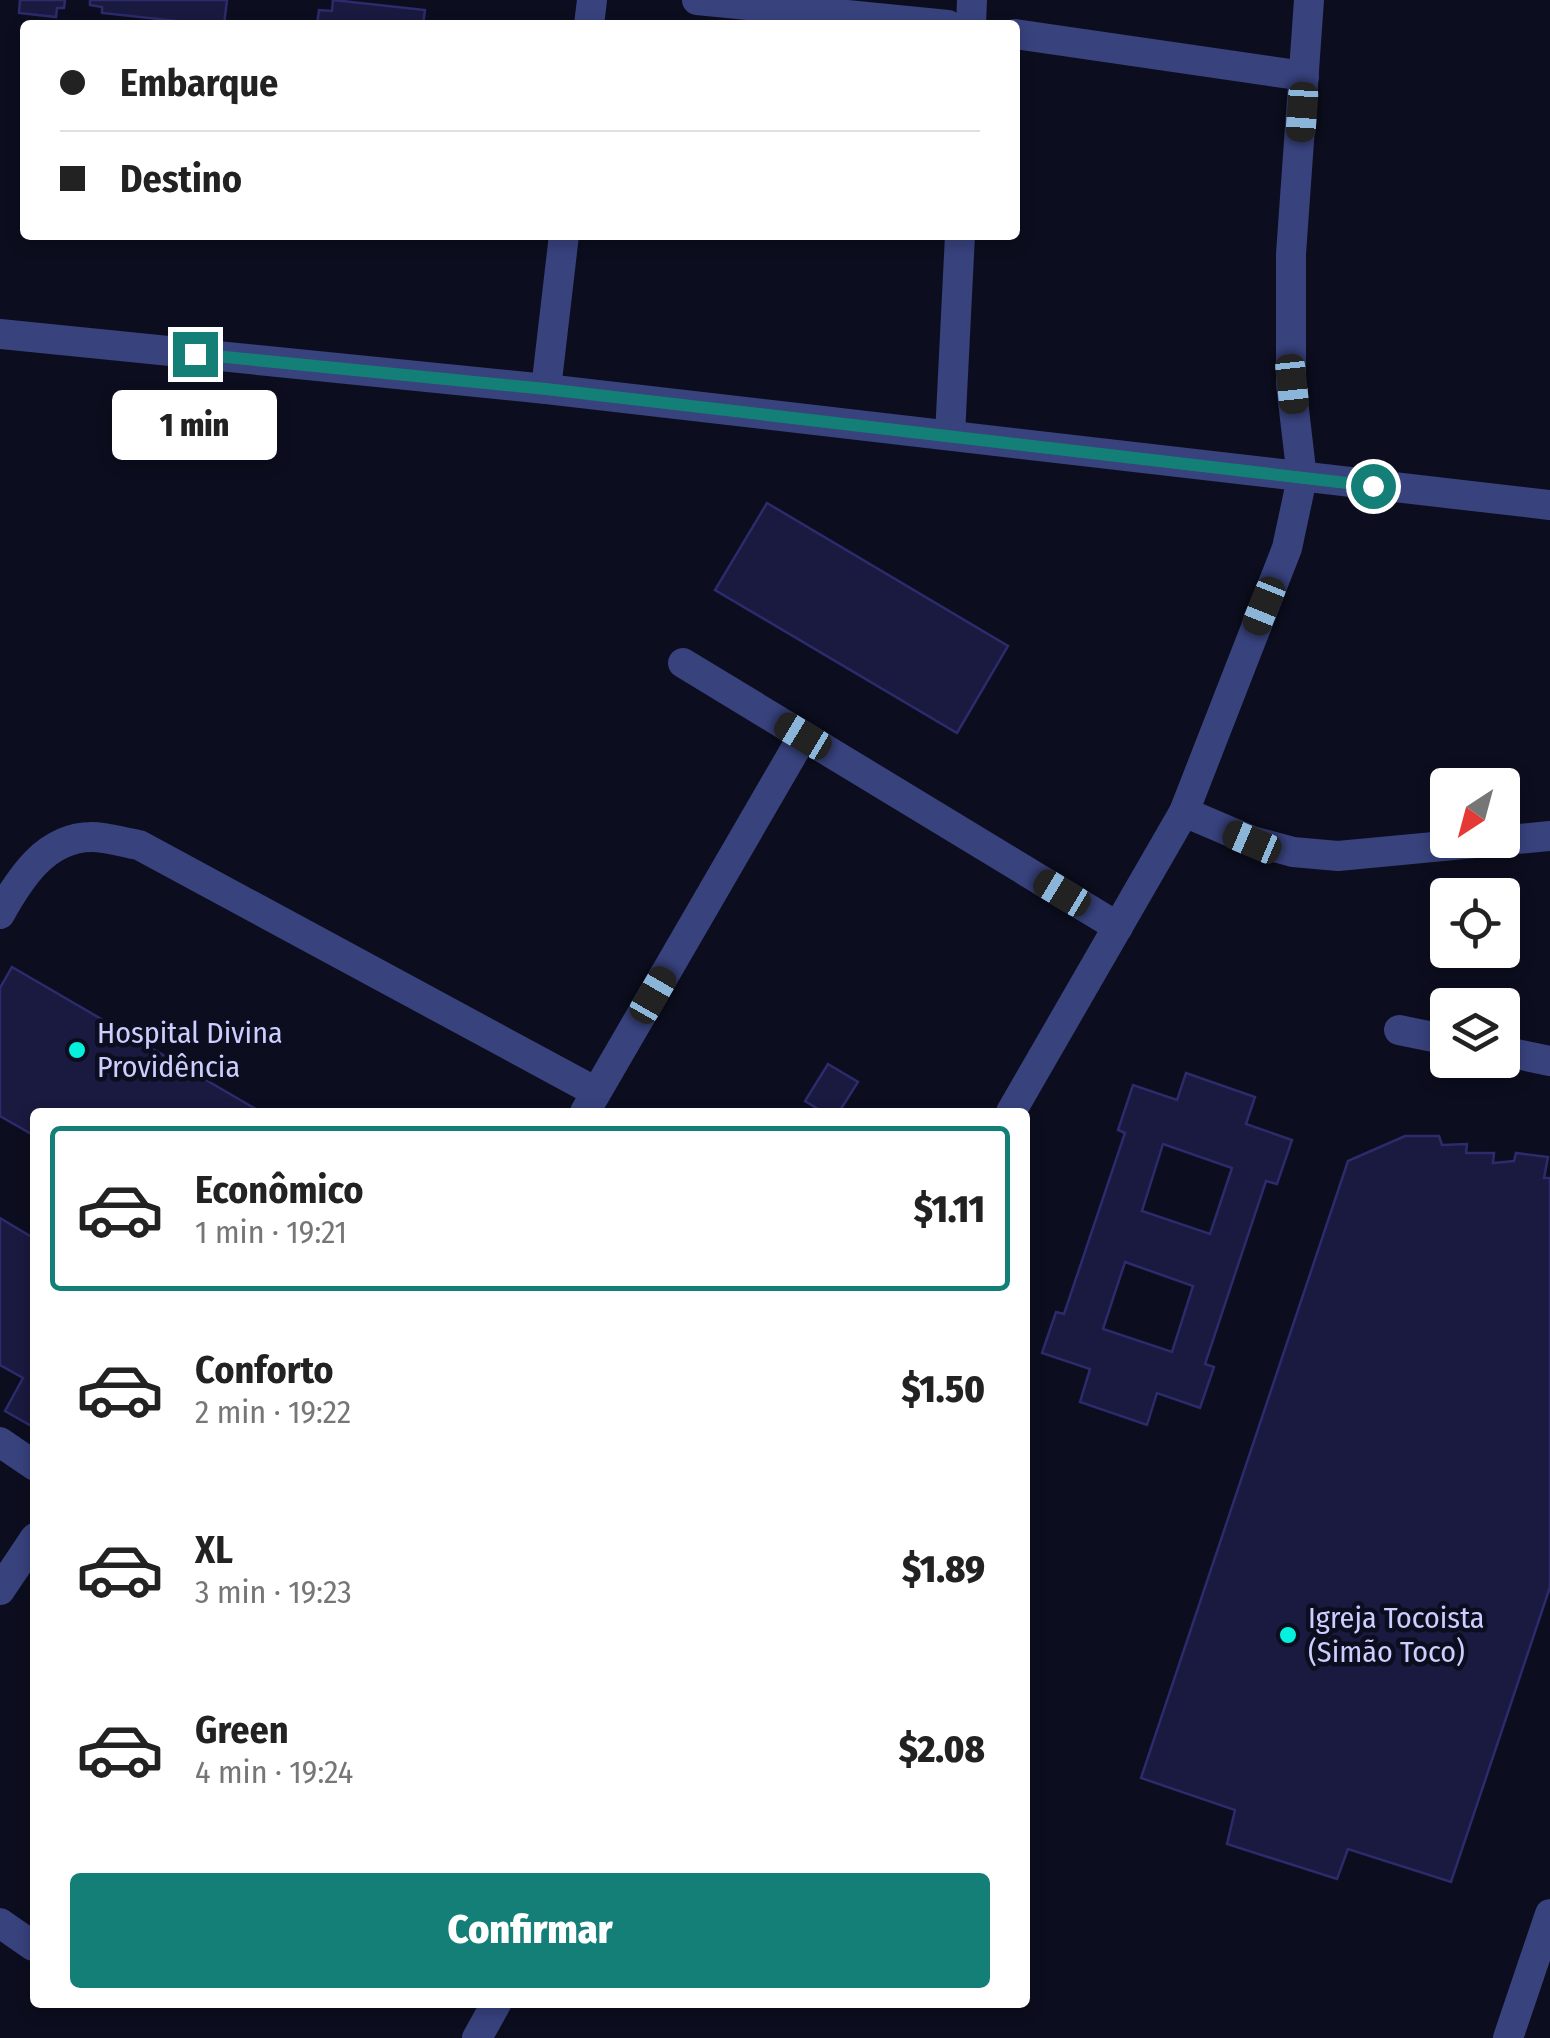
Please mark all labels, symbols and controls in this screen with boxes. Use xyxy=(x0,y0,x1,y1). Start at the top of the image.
text: Embarque xyxy=(120,60,278,106)
car xyxy=(1285,81,1319,143)
text: Destino xyxy=(120,156,242,202)
route end xyxy=(173,332,218,377)
car xyxy=(1274,353,1310,415)
callout: 1 min xyxy=(112,389,278,459)
text: 1 min xyxy=(160,406,229,444)
route start xyxy=(1351,464,1396,509)
car xyxy=(1239,573,1289,639)
car xyxy=(770,708,836,764)
north arrow xyxy=(1430,768,1520,858)
map controls xyxy=(1430,768,1520,1078)
car xyxy=(1219,816,1285,868)
car xyxy=(1029,865,1095,921)
button: locate xyxy=(1430,878,1520,968)
car xyxy=(625,962,681,1028)
button: layers xyxy=(1430,988,1520,1078)
place label: Hospital Divina Providência xyxy=(97,1015,283,1085)
marker: Hospital Divina Providência xyxy=(66,1039,88,1061)
icon: car xyxy=(75,1164,165,1254)
text: Econômico xyxy=(195,1167,364,1213)
text: $1.11 xyxy=(914,1186,985,1232)
text: 1 min · 19:21 xyxy=(195,1213,347,1251)
icon: car xyxy=(75,1344,165,1434)
text: Conforto xyxy=(195,1347,334,1393)
text: $1.50 xyxy=(902,1366,985,1412)
text: 2 min · 19:22 xyxy=(195,1393,351,1431)
icon: car xyxy=(75,1524,165,1614)
text: XL xyxy=(195,1527,233,1573)
text: $1.89 xyxy=(902,1546,985,1592)
text: 3 min · 19:23 xyxy=(195,1573,352,1611)
place label: Igreja Tocoista (Simão Toco) xyxy=(1308,1600,1484,1670)
marker: Igreja Tocoista (Simão Toco) xyxy=(1277,1624,1299,1646)
icon: car xyxy=(75,1704,165,1794)
text: Green xyxy=(195,1707,289,1753)
text: $2.08 xyxy=(899,1726,985,1772)
text: 4 min · 19:24 xyxy=(195,1753,353,1791)
button: Confirmar xyxy=(70,1873,990,1988)

